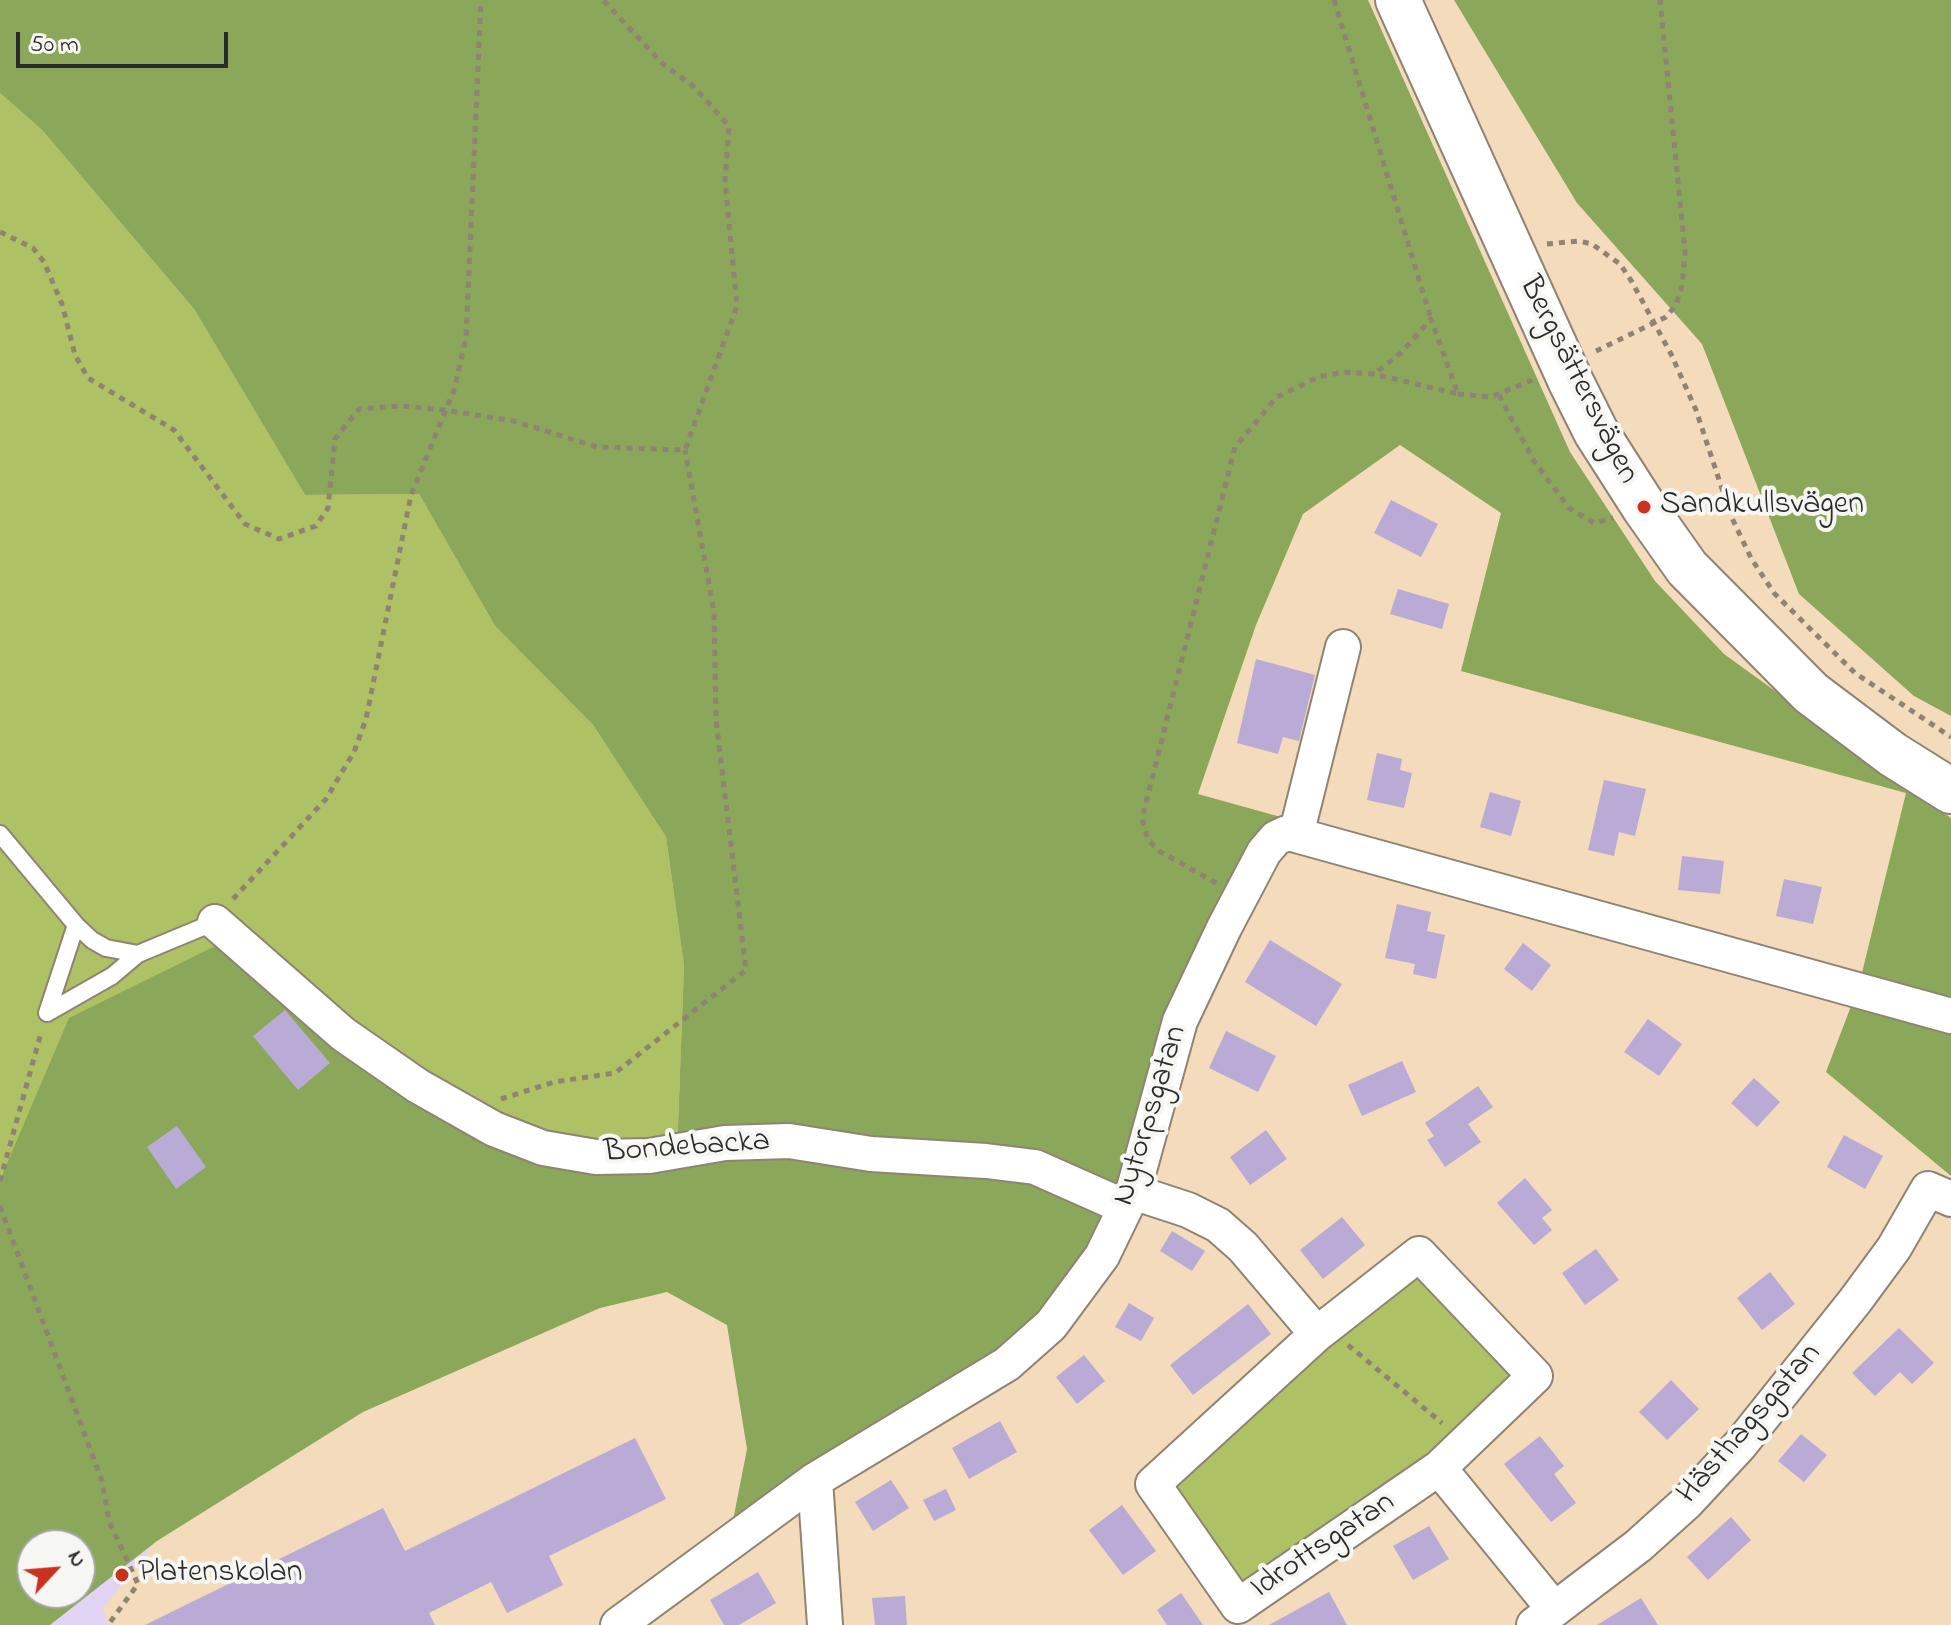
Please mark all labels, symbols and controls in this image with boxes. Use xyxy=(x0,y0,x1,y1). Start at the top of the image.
scale bar xyxy=(20,16,232,66)
text: 50 m xyxy=(30,28,79,63)
street label: Bergsättersvägen xyxy=(1508,271,1646,491)
place label: Sandkullsvägen xyxy=(1660,488,1864,526)
marker: Sandkullsvägen xyxy=(1635,498,1653,516)
street label: Nytorpsgatan xyxy=(1106,1022,1198,1210)
street label: Bondebacka xyxy=(603,1124,771,1174)
street label: Hästhagsgatan xyxy=(1671,1337,1831,1513)
street label: Idrottsgatan xyxy=(1245,1485,1403,1609)
north arrow xyxy=(16,1529,96,1609)
text: N xyxy=(58,1546,93,1573)
place label: Platenskolan xyxy=(138,1556,303,1594)
marker: Platenskolan xyxy=(113,1566,131,1584)

